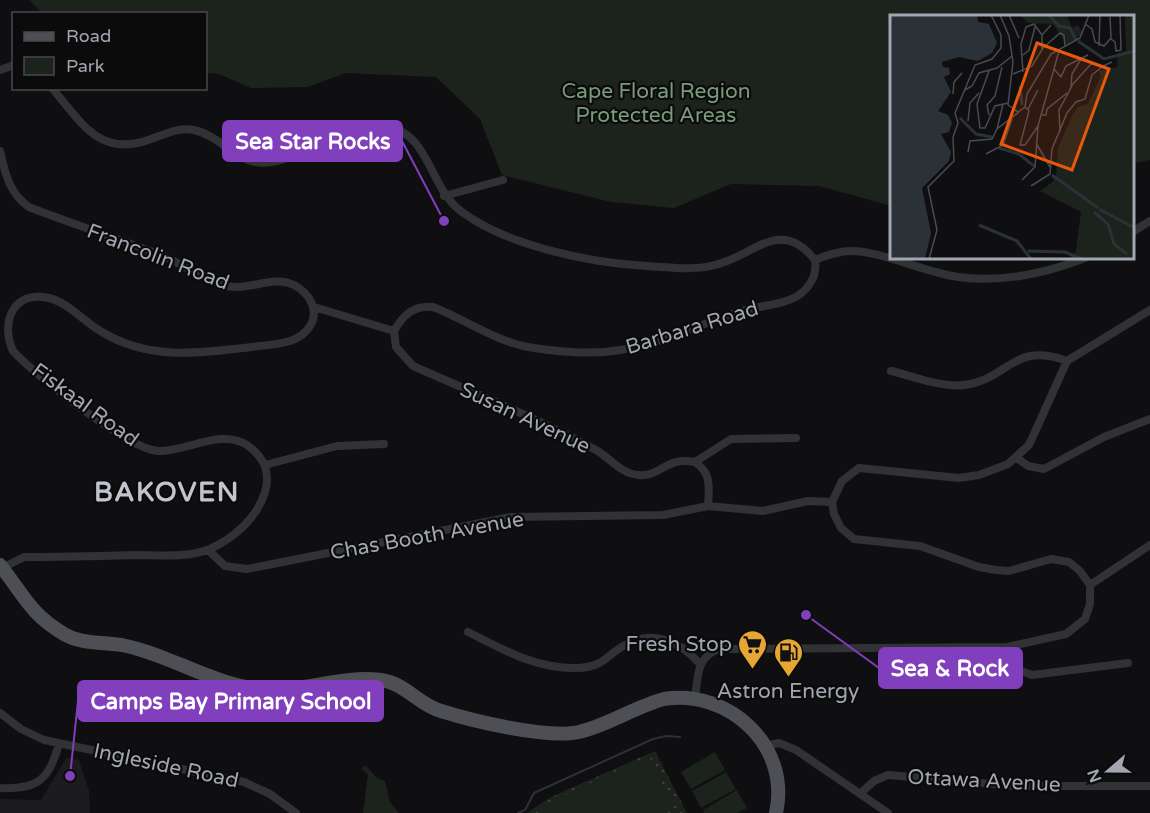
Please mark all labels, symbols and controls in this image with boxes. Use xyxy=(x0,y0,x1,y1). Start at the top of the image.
legend xyxy=(12,12,207,90)
inset map xyxy=(890,15,1135,260)
text: Road xyxy=(66,25,111,47)
text: Park xyxy=(66,55,105,77)
park label: Cape Floral Region Protected Areas xyxy=(561,79,751,128)
callout: Sea Star Rocks xyxy=(223,121,402,161)
text: Sea Star Rocks xyxy=(235,129,391,155)
street label: Francolin Road xyxy=(83,218,233,296)
street label: Barbara Road xyxy=(623,296,761,360)
street label: Fiskaal Road xyxy=(27,358,143,452)
street label: Susan Avenue xyxy=(456,377,594,459)
district label: BAKOVEN xyxy=(94,476,240,509)
street label: Chas Booth Avenue xyxy=(328,507,526,565)
supermarket icon: Fresh Stop xyxy=(737,628,769,670)
place label: Fresh Stop xyxy=(625,632,732,657)
fuel station icon: Astron Energy xyxy=(772,636,804,678)
callout: Sea & Rock xyxy=(879,648,1022,688)
text: Sea & Rock xyxy=(891,656,1009,682)
place label: Astron Energy xyxy=(717,679,859,704)
callout: Camps Bay Primary School xyxy=(78,681,383,721)
text: Camps Bay Primary School xyxy=(91,689,371,715)
street label: Ingleside Road xyxy=(91,738,241,794)
north arrow xyxy=(1078,741,1138,801)
street label: Ottawa Avenue xyxy=(907,764,1061,798)
text: N xyxy=(1083,766,1106,785)

